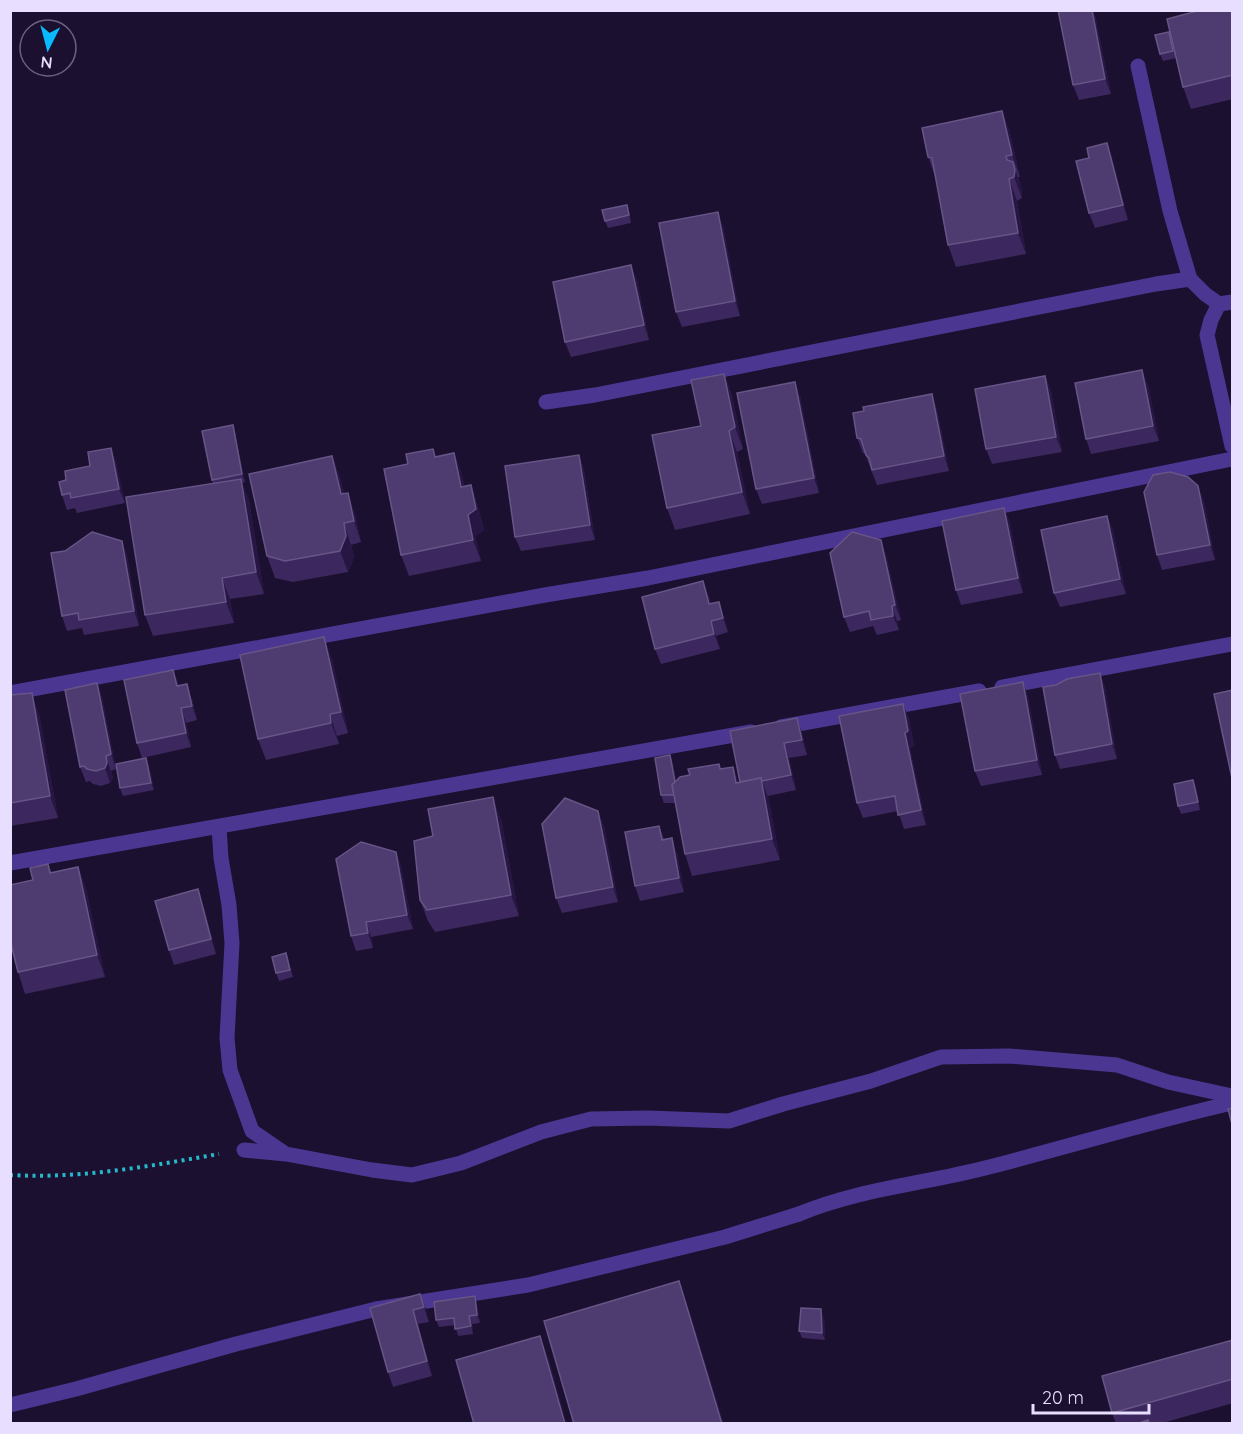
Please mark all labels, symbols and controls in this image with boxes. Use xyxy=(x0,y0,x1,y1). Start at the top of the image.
north arrow xyxy=(18,18,78,78)
text: N xyxy=(40,52,53,73)
scale bar xyxy=(1033,1377,1148,1415)
text: 20 m xyxy=(1042,1386,1084,1409)

